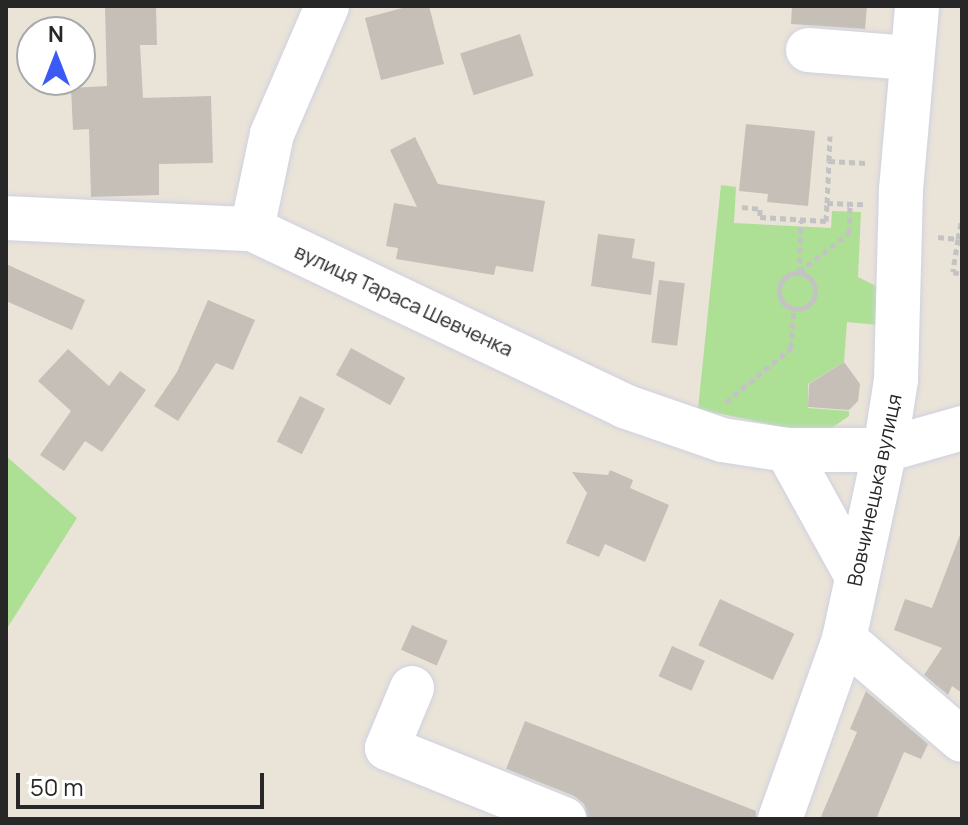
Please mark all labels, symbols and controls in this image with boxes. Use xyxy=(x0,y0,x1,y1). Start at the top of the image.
north arrow xyxy=(16,16,96,96)
text: N xyxy=(48,19,64,49)
street label: вулиця Тараса Шевченка xyxy=(291,239,517,361)
street label: Вовчинецька вулиця xyxy=(842,392,906,588)
scale bar xyxy=(20,757,268,807)
text: 50 m xyxy=(30,770,84,803)

